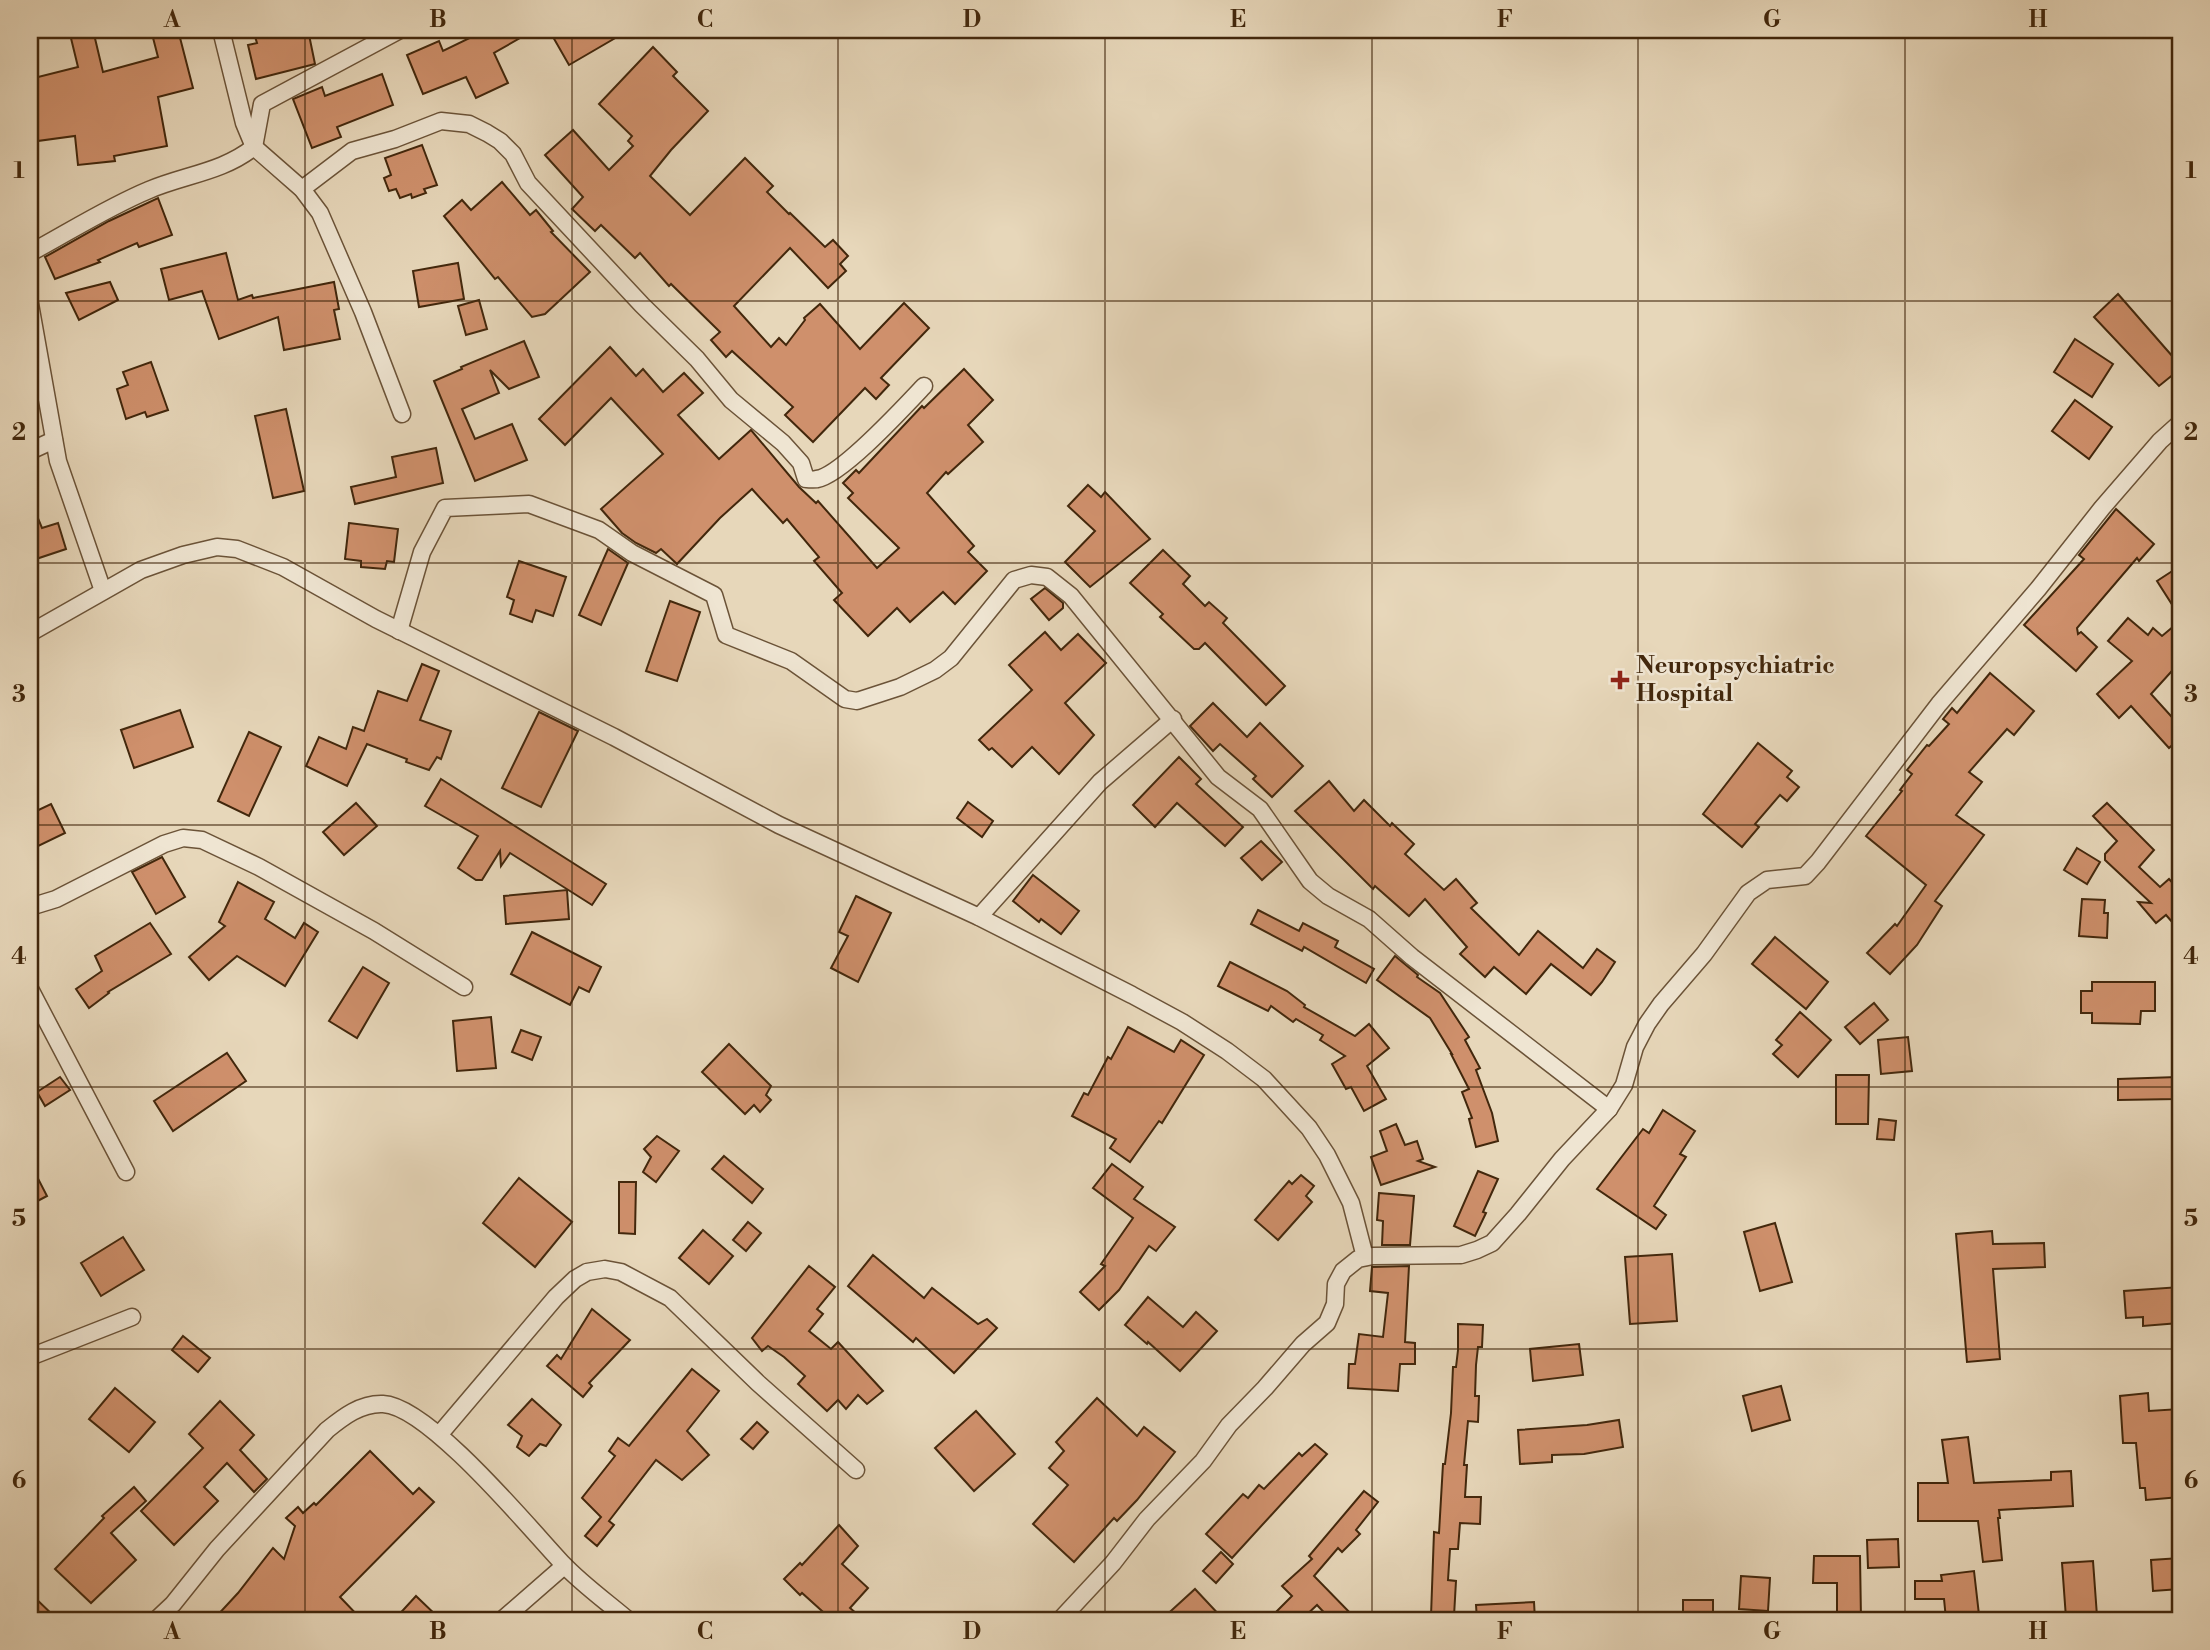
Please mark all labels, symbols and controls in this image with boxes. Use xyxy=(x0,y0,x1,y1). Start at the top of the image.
text: A xyxy=(163,6,181,34)
text: B xyxy=(429,6,447,34)
text: C xyxy=(697,6,713,34)
text: D xyxy=(963,6,981,34)
text: E xyxy=(1230,6,1246,34)
text: F xyxy=(1497,6,1513,34)
text: G xyxy=(1763,6,1781,34)
text: H xyxy=(2029,6,2048,34)
text: 1 xyxy=(13,157,25,185)
text: 1 xyxy=(2185,157,2197,185)
text: 2 xyxy=(12,419,26,447)
text: 2 xyxy=(2184,419,2198,447)
place label: Neuropsychiatric Hospital xyxy=(1636,651,1835,709)
marker: Neuropsychiatric Hospital xyxy=(1610,670,1630,690)
text: 3 xyxy=(12,681,26,709)
text: 3 xyxy=(2184,681,2198,709)
text: 4 xyxy=(11,943,27,971)
text: 4 xyxy=(2183,943,2199,971)
text: 5 xyxy=(12,1205,26,1233)
text: 5 xyxy=(2184,1205,2198,1233)
text: 6 xyxy=(12,1467,26,1495)
text: 6 xyxy=(2184,1467,2198,1495)
text: A xyxy=(163,1618,181,1646)
text: B xyxy=(429,1618,447,1646)
text: C xyxy=(697,1618,713,1646)
text: D xyxy=(963,1618,981,1646)
text: E xyxy=(1230,1618,1246,1646)
text: F xyxy=(1497,1618,1513,1646)
text: G xyxy=(1763,1618,1781,1646)
text: H xyxy=(2029,1618,2048,1646)

